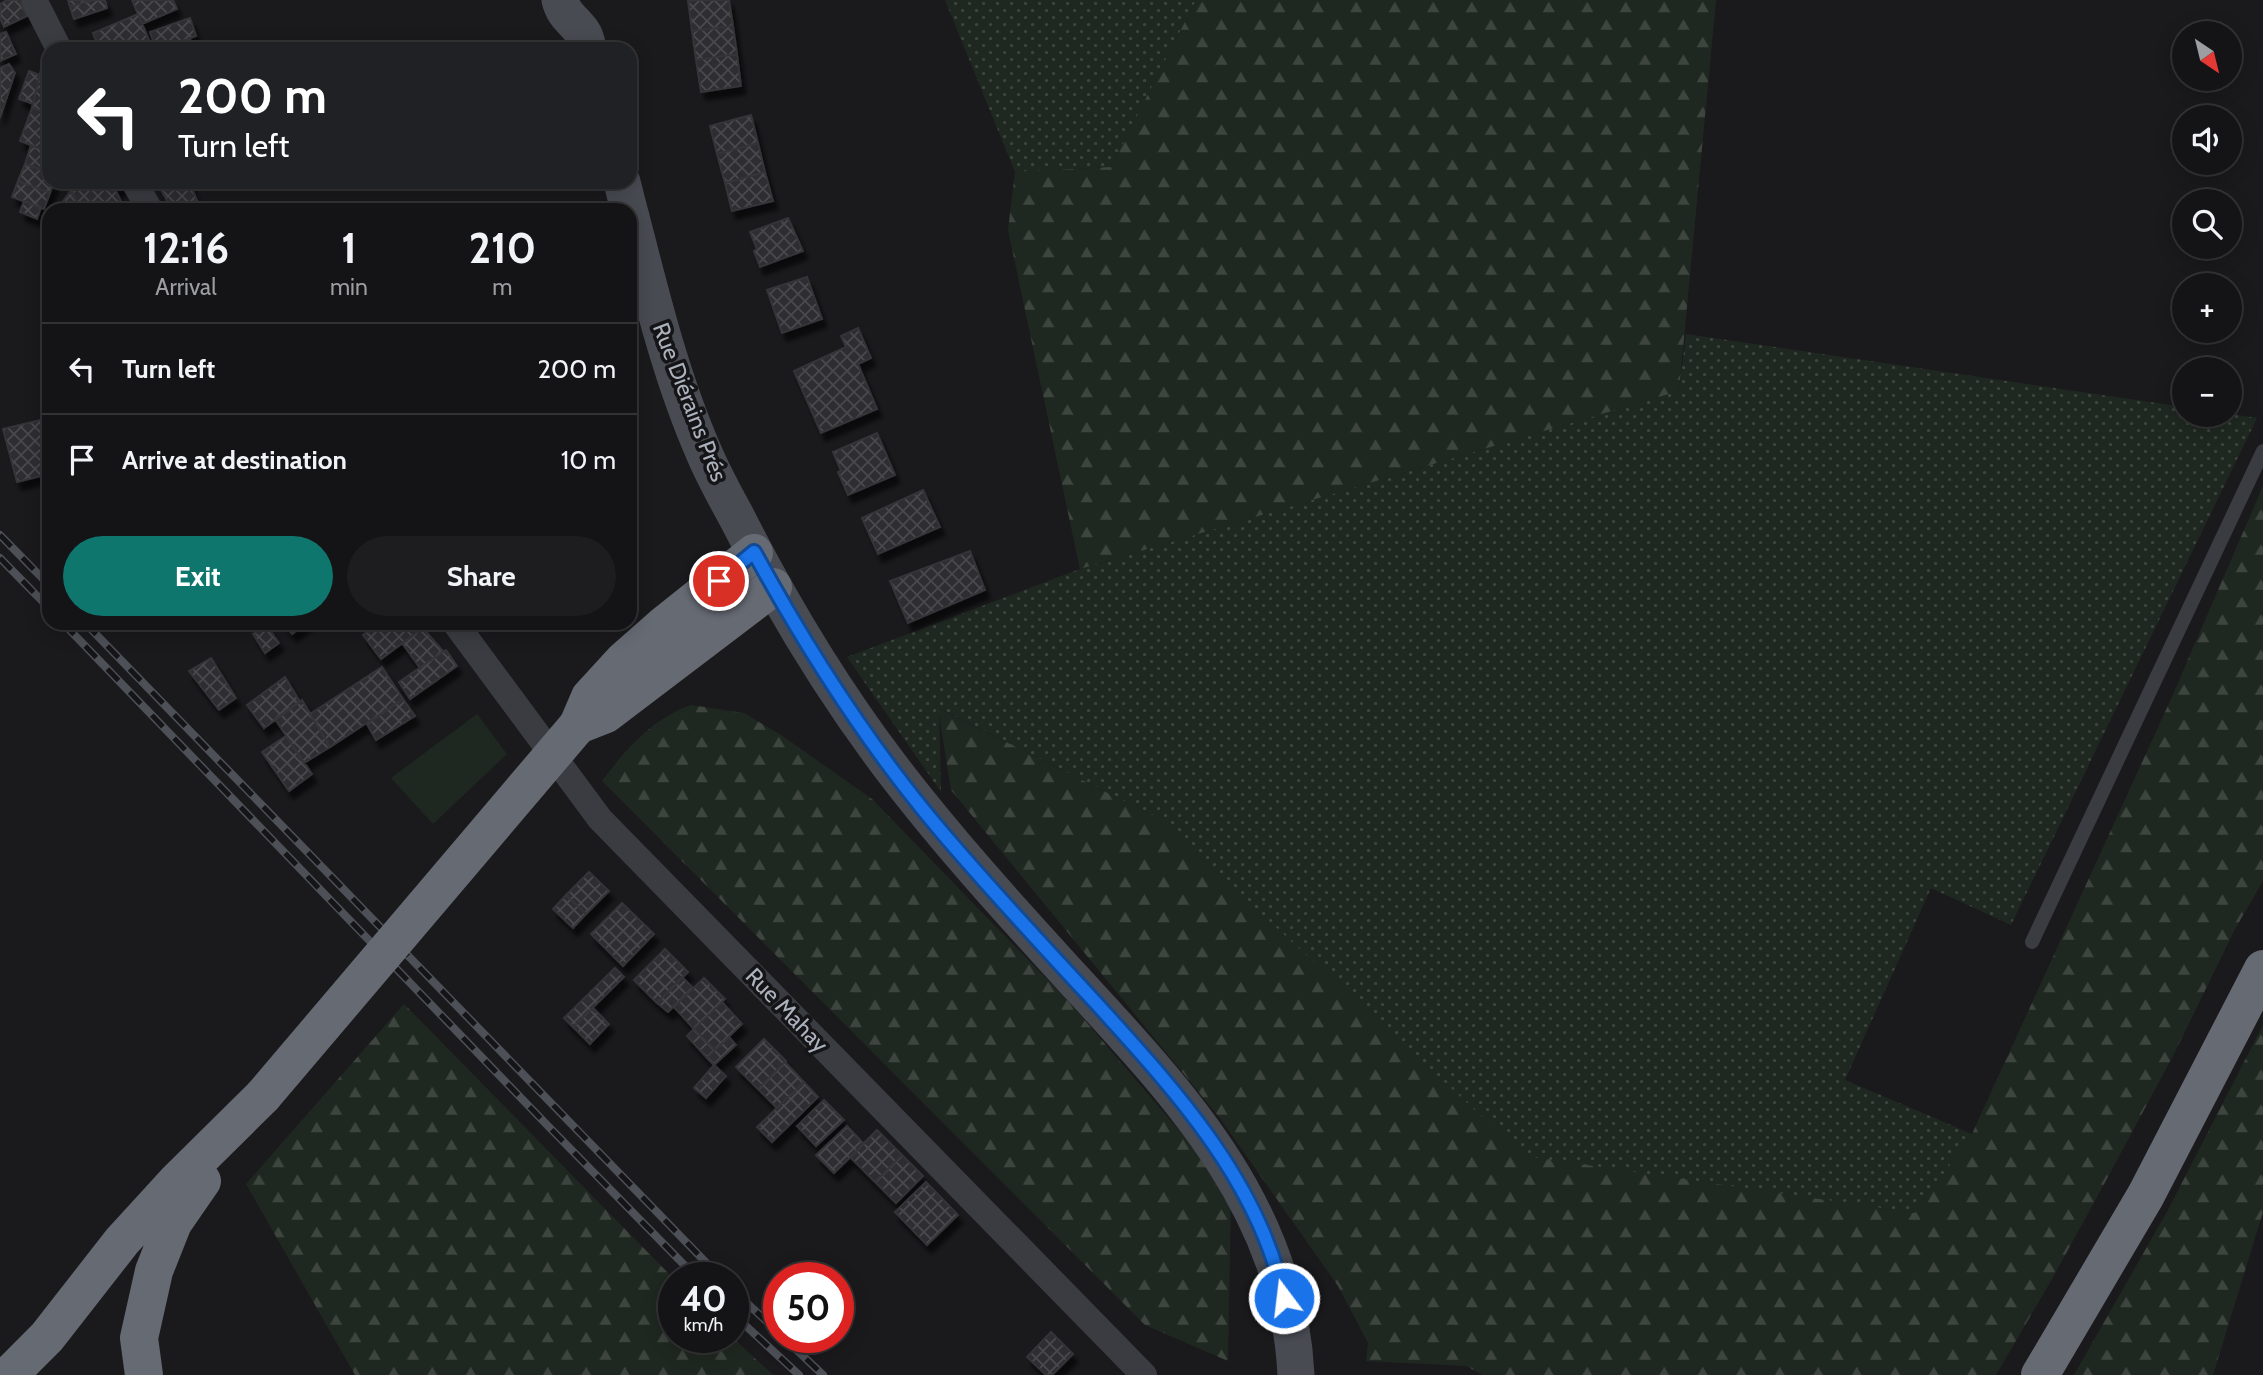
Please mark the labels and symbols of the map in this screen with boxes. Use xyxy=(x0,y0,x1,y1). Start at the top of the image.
north arrow xyxy=(2172,21,2242,91)
street label: Rue Diérains Prés xyxy=(647,319,733,485)
pin xyxy=(689,551,749,611)
street label: Rue Mahay xyxy=(740,962,834,1058)
position arrow xyxy=(1247,1261,1321,1335)
speed limit sign: 50 xyxy=(763,1262,854,1353)

